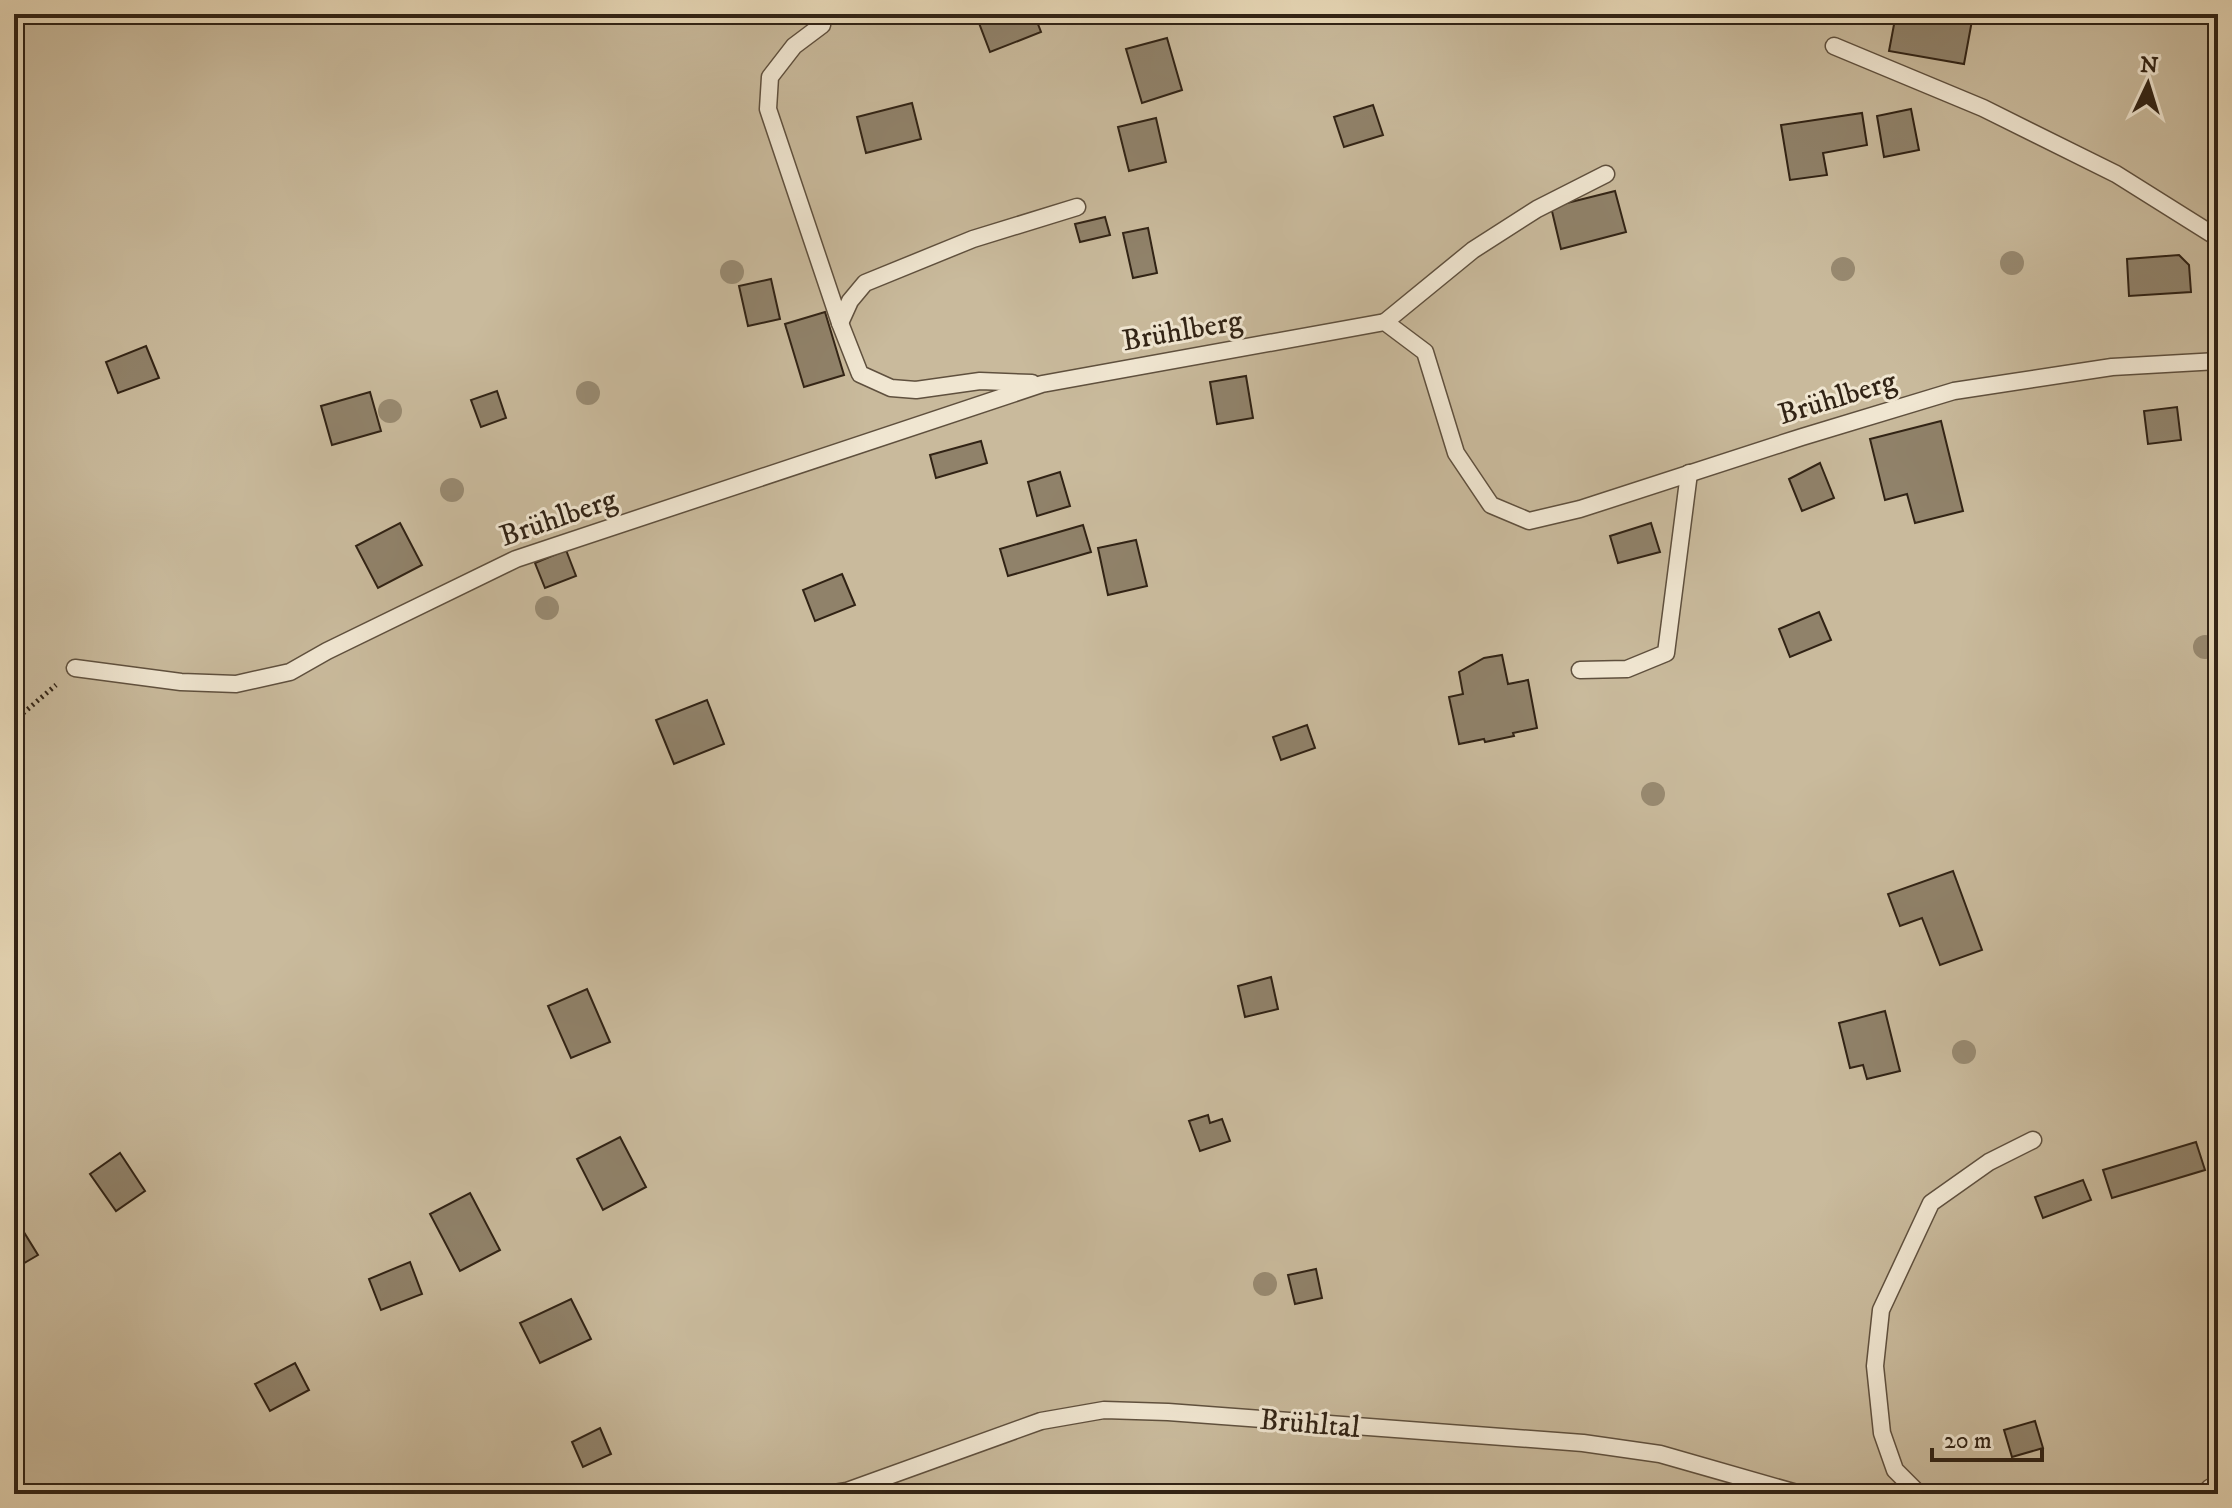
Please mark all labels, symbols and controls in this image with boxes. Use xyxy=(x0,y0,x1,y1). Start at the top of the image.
north arrow xyxy=(2108,44,2188,124)
text: N xyxy=(2139,51,2159,80)
street label: Brühlberg xyxy=(1119,303,1246,360)
street label: Brühlberg xyxy=(1774,363,1901,434)
street label: Brühlberg xyxy=(495,481,622,556)
street label: Brühltal xyxy=(1258,1402,1362,1447)
scale bar xyxy=(1932,1412,2042,1462)
text: 20 m xyxy=(1944,1426,1992,1456)

